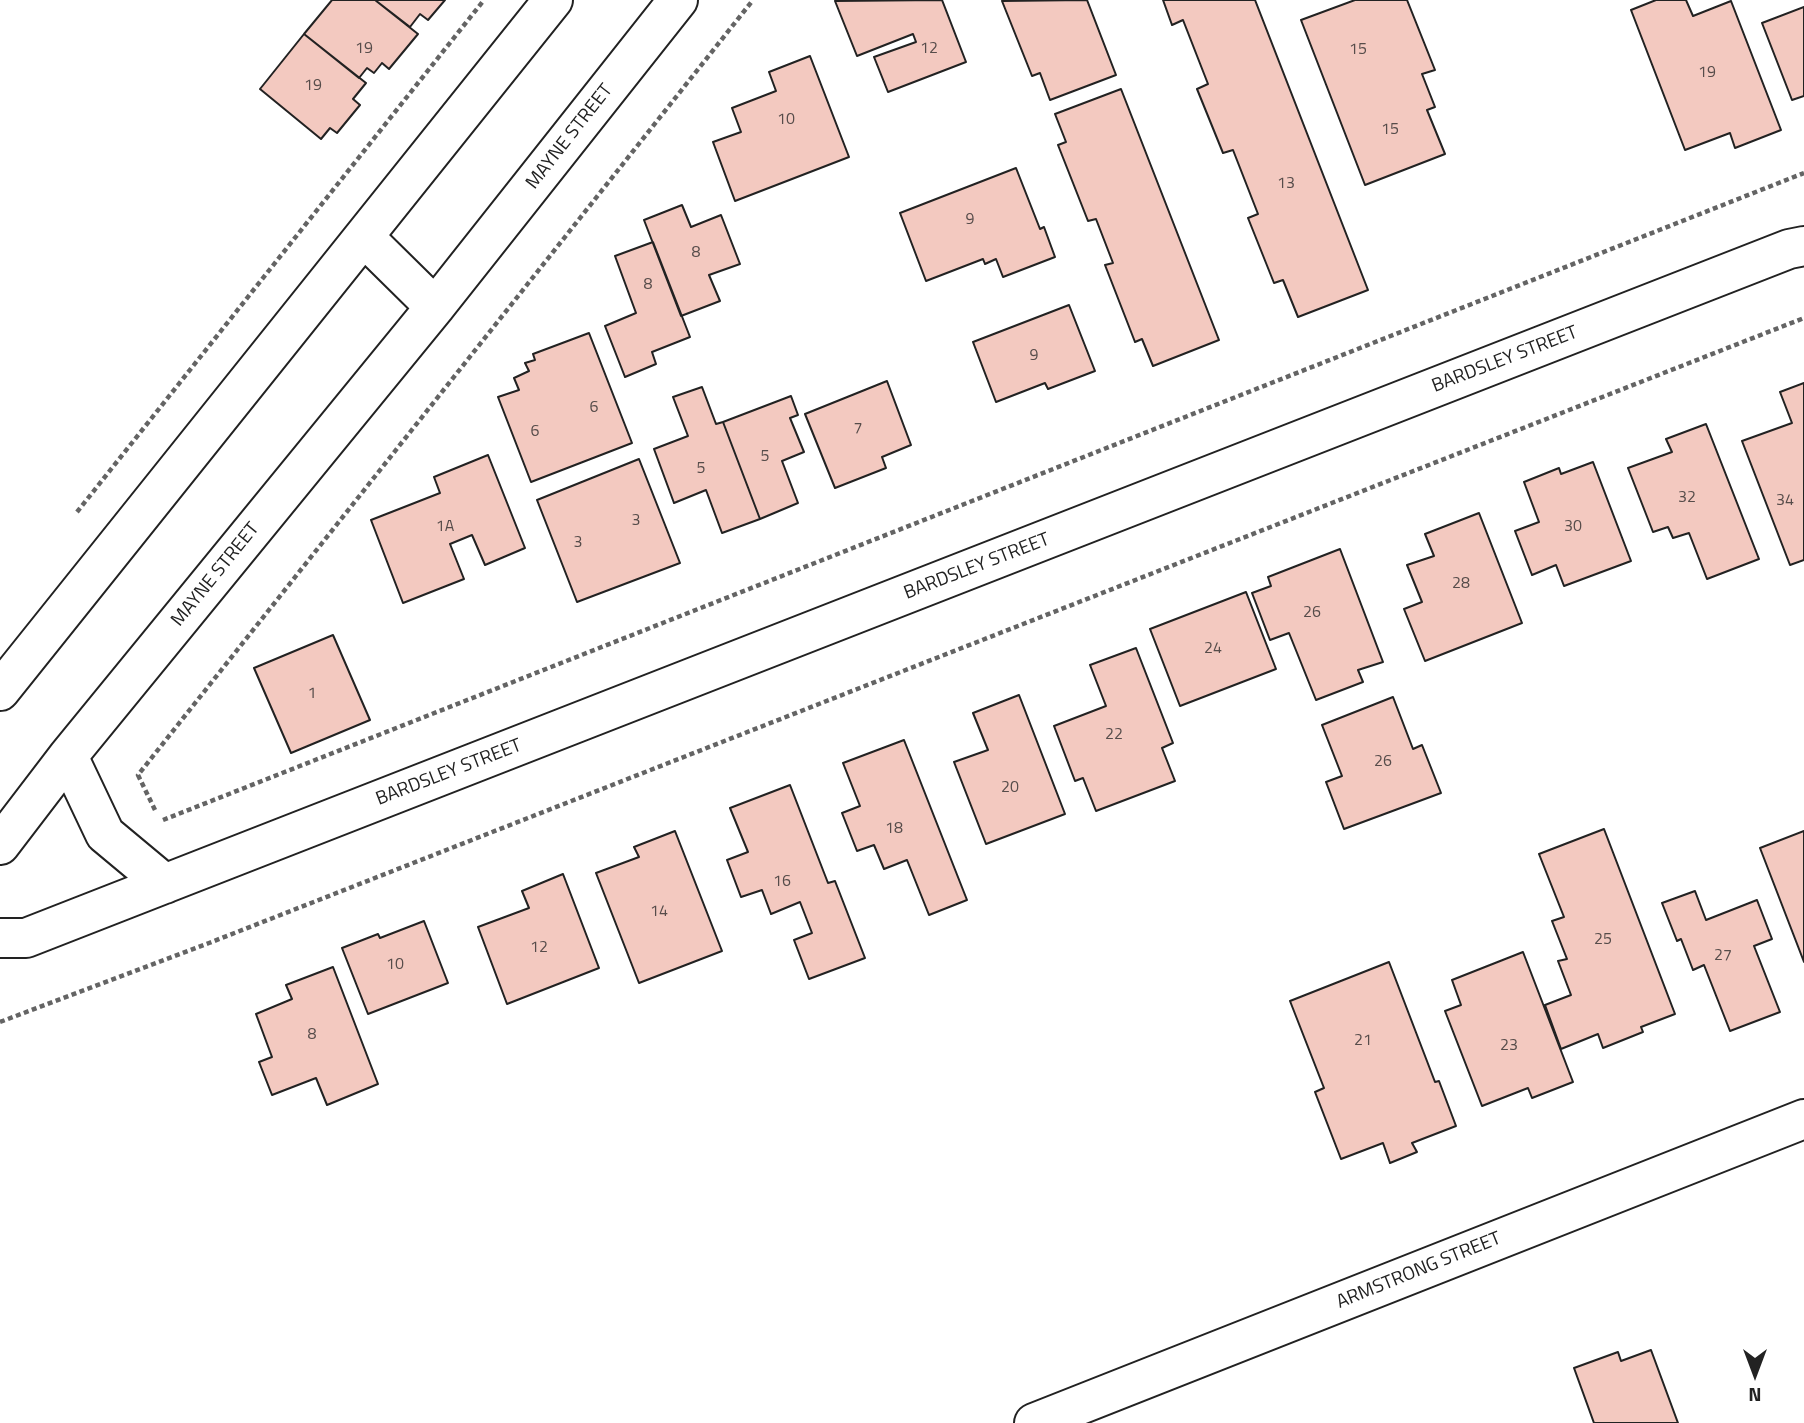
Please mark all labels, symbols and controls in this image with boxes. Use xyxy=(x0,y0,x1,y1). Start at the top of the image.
house number: 19 xyxy=(355,39,373,59)
house number: 12 xyxy=(920,39,938,59)
house number: 15 xyxy=(1349,40,1367,60)
house number: 19 xyxy=(1698,63,1716,83)
house number: 19 xyxy=(304,76,322,96)
street label: MAYNE STREET xyxy=(522,80,618,194)
house number: 10 xyxy=(777,110,795,130)
house number: 15 xyxy=(1381,120,1399,140)
house number: 13 xyxy=(1277,174,1295,194)
house number: 9 xyxy=(966,210,974,230)
house number: 8 xyxy=(692,243,700,263)
house number: 8 xyxy=(644,275,652,295)
street label: BARDSLEY STREET xyxy=(1429,322,1581,398)
house number: 9 xyxy=(1030,346,1038,366)
house number: 6 xyxy=(590,398,598,418)
house number: 7 xyxy=(854,419,862,439)
house number: 6 xyxy=(531,422,539,442)
house number: 5 xyxy=(761,447,769,467)
house number: 5 xyxy=(697,459,705,479)
house number: 32 xyxy=(1678,488,1696,508)
house number: 34 xyxy=(1776,491,1794,511)
house number: 3 xyxy=(632,511,640,531)
house number: 1A xyxy=(436,517,454,537)
house number: 30 xyxy=(1564,517,1582,537)
street label: MAYNE STREET xyxy=(167,518,265,632)
street label: BARDSLEY STREET xyxy=(901,529,1053,605)
house number: 3 xyxy=(574,533,582,553)
house number: 28 xyxy=(1452,574,1470,594)
house number: 26 xyxy=(1303,603,1321,623)
house number: 24 xyxy=(1204,639,1222,659)
house number: 1 xyxy=(308,684,316,704)
house number: 22 xyxy=(1105,725,1123,745)
street label: BARDSLEY STREET xyxy=(373,735,525,811)
house number: 26 xyxy=(1374,752,1392,772)
house number: 20 xyxy=(1001,778,1019,798)
house number: 18 xyxy=(885,819,903,839)
house number: 16 xyxy=(773,872,791,892)
house number: 14 xyxy=(650,902,668,922)
house number: 25 xyxy=(1594,930,1612,950)
house number: 12 xyxy=(530,938,548,958)
house number: 27 xyxy=(1714,946,1732,966)
house number: 10 xyxy=(386,955,404,975)
house number: 8 xyxy=(308,1025,316,1045)
house number: 21 xyxy=(1354,1031,1372,1051)
house number: 23 xyxy=(1500,1036,1518,1056)
street label: ARMSTRONG STREET xyxy=(1333,1228,1505,1314)
north arrow xyxy=(1720,1339,1790,1409)
text: N xyxy=(1748,1381,1762,1410)

